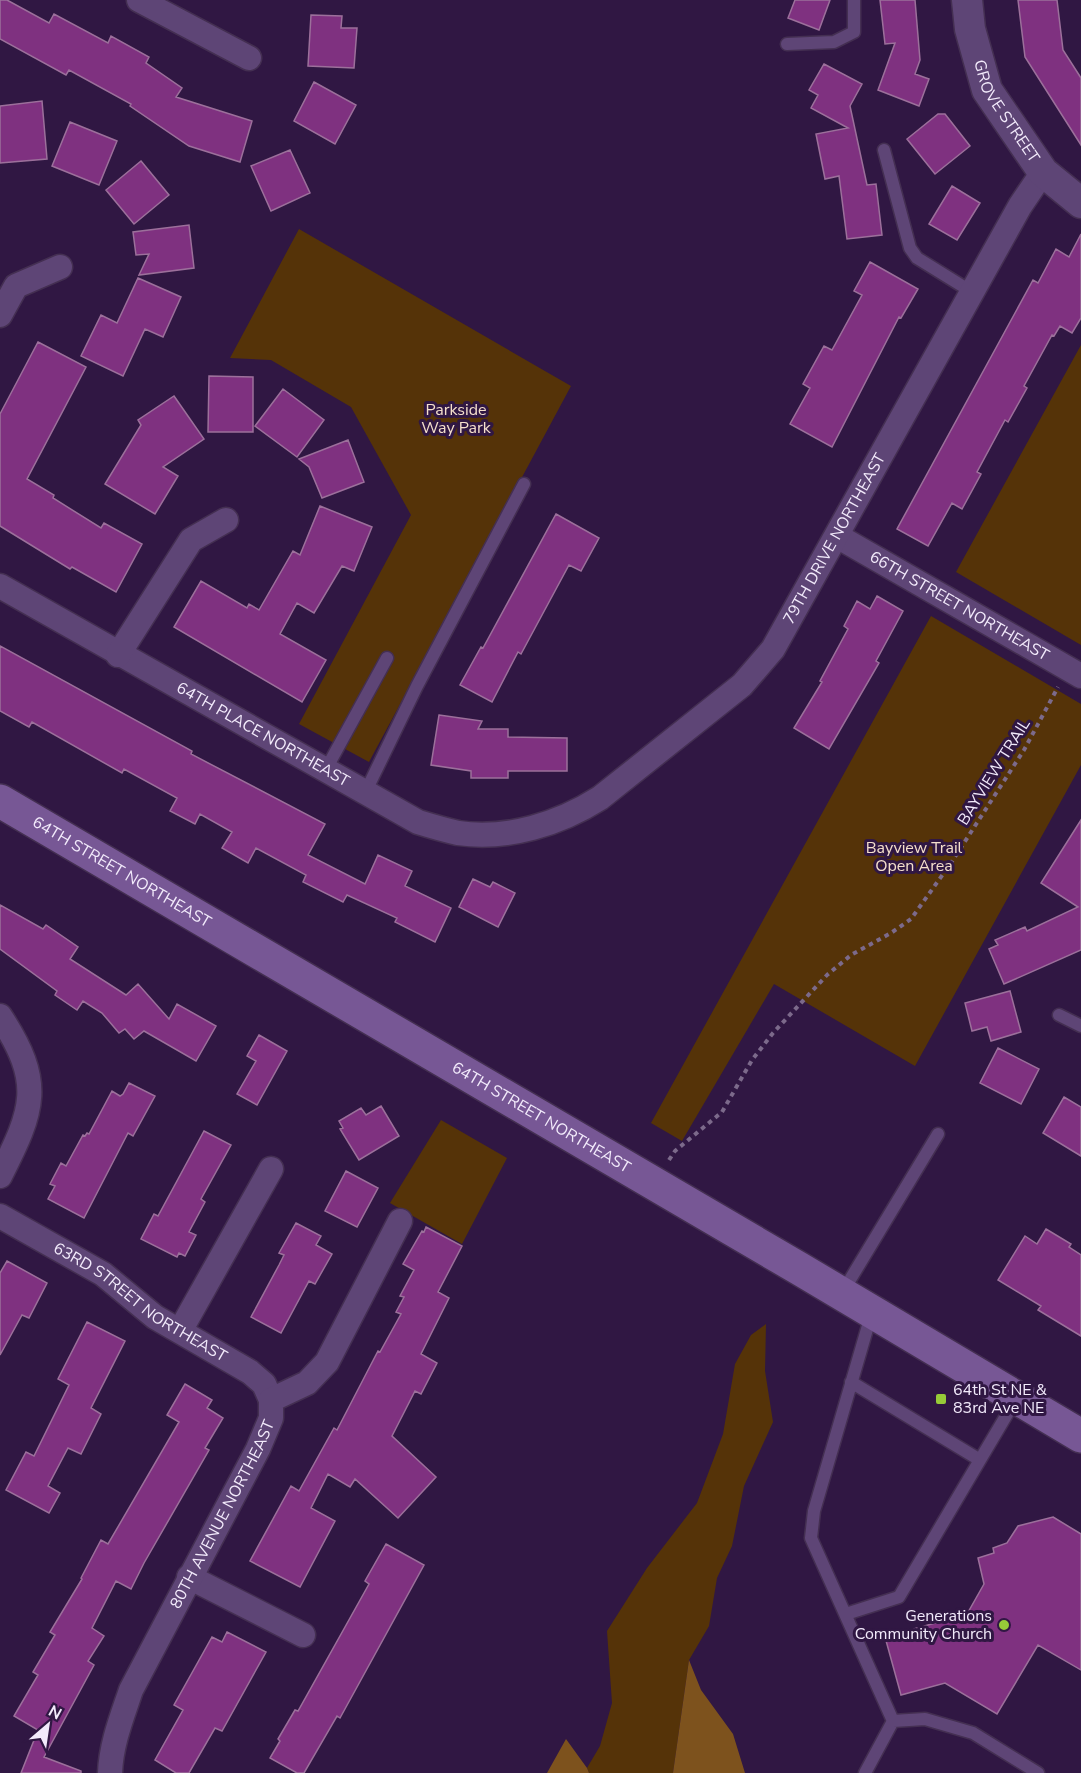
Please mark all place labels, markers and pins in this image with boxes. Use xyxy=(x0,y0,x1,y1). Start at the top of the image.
place label: 64th St NE & 83rd Ave NE xyxy=(953,1379,1047,1419)
marker: 64th St NE & 83rd Ave NE xyxy=(934,1392,948,1406)
place label: Generations Community Church xyxy=(855,1605,992,1645)
marker: Generations Community Church xyxy=(997,1618,1011,1632)

